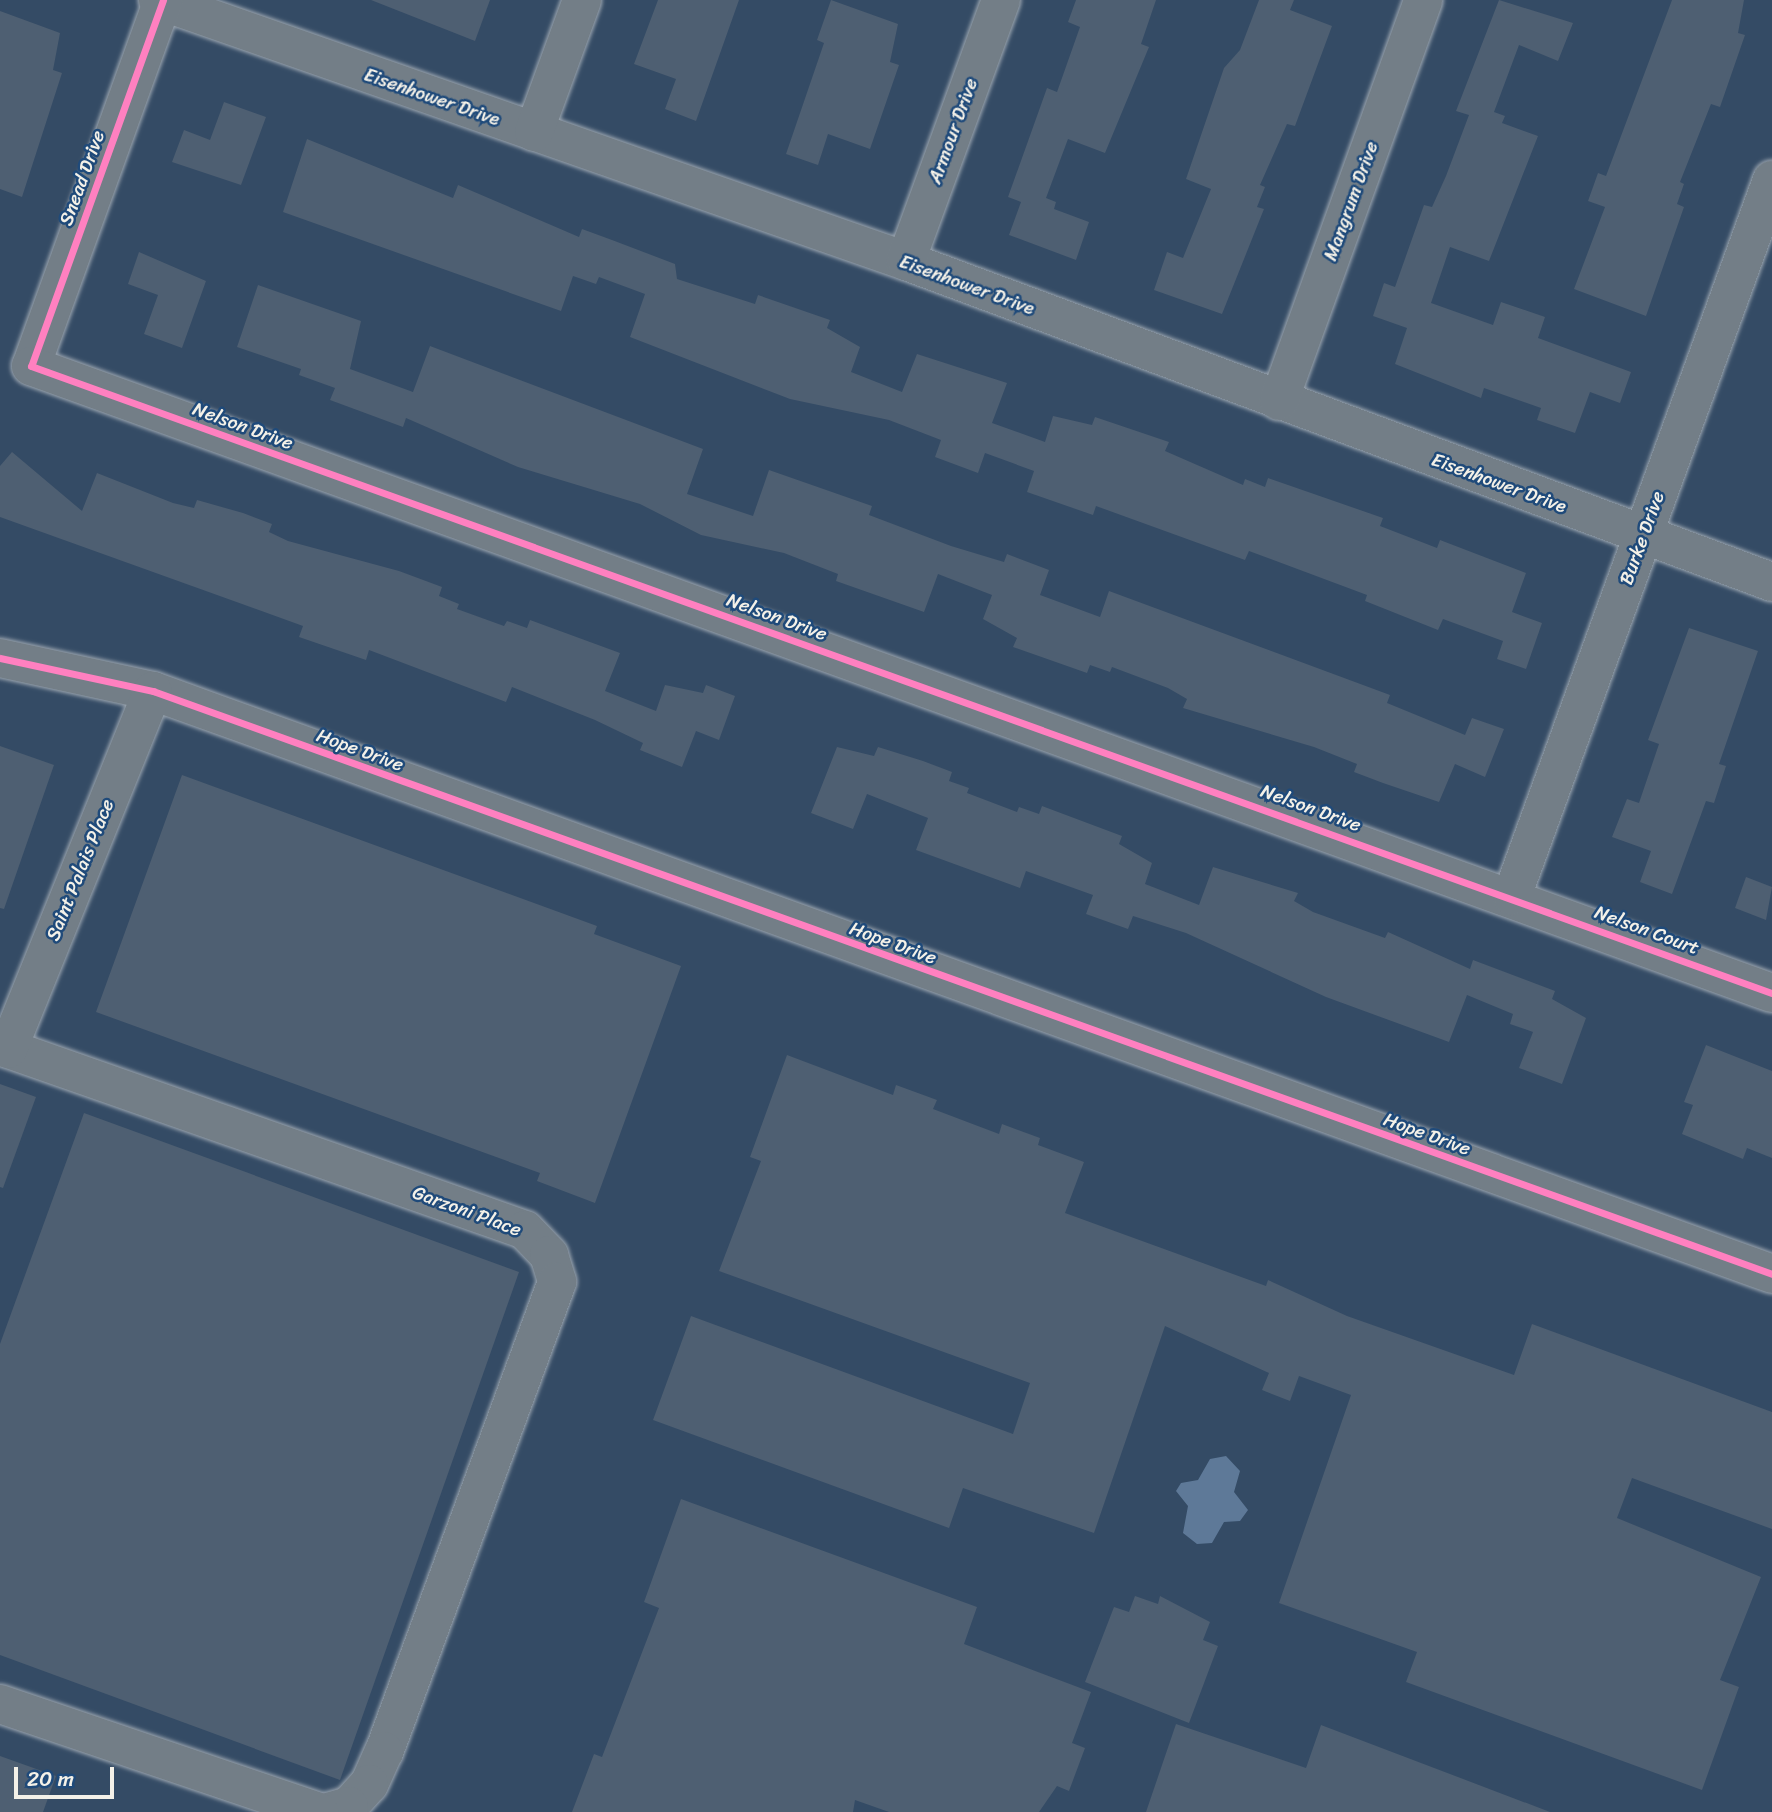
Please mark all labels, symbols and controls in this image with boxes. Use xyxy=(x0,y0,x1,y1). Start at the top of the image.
street label: Eisenhower Drive xyxy=(361,63,503,131)
street label: Armour Drive xyxy=(923,75,983,187)
street label: Snead Drive xyxy=(54,127,110,229)
street label: Mangrum Drive xyxy=(1319,138,1383,264)
street label: Eisenhower Drive xyxy=(896,250,1038,320)
street label: Nelson Drive xyxy=(190,397,296,455)
street label: Eisenhower Drive xyxy=(1428,448,1570,518)
street label: Burke Drive xyxy=(1615,488,1669,588)
street label: Nelson Drive xyxy=(724,588,830,646)
street label: Hope Drive xyxy=(313,724,407,776)
street label: Nelson Drive xyxy=(1258,779,1364,837)
street label: Saint Palais Place xyxy=(41,796,119,944)
street label: Nelson Court xyxy=(1592,901,1702,959)
street label: Hope Drive xyxy=(846,917,940,969)
street label: Hope Drive xyxy=(1380,1108,1474,1160)
street label: Garzoni Place xyxy=(410,1181,524,1241)
scale bar xyxy=(18,1752,117,1796)
text: 20 m xyxy=(27,1760,74,1798)

